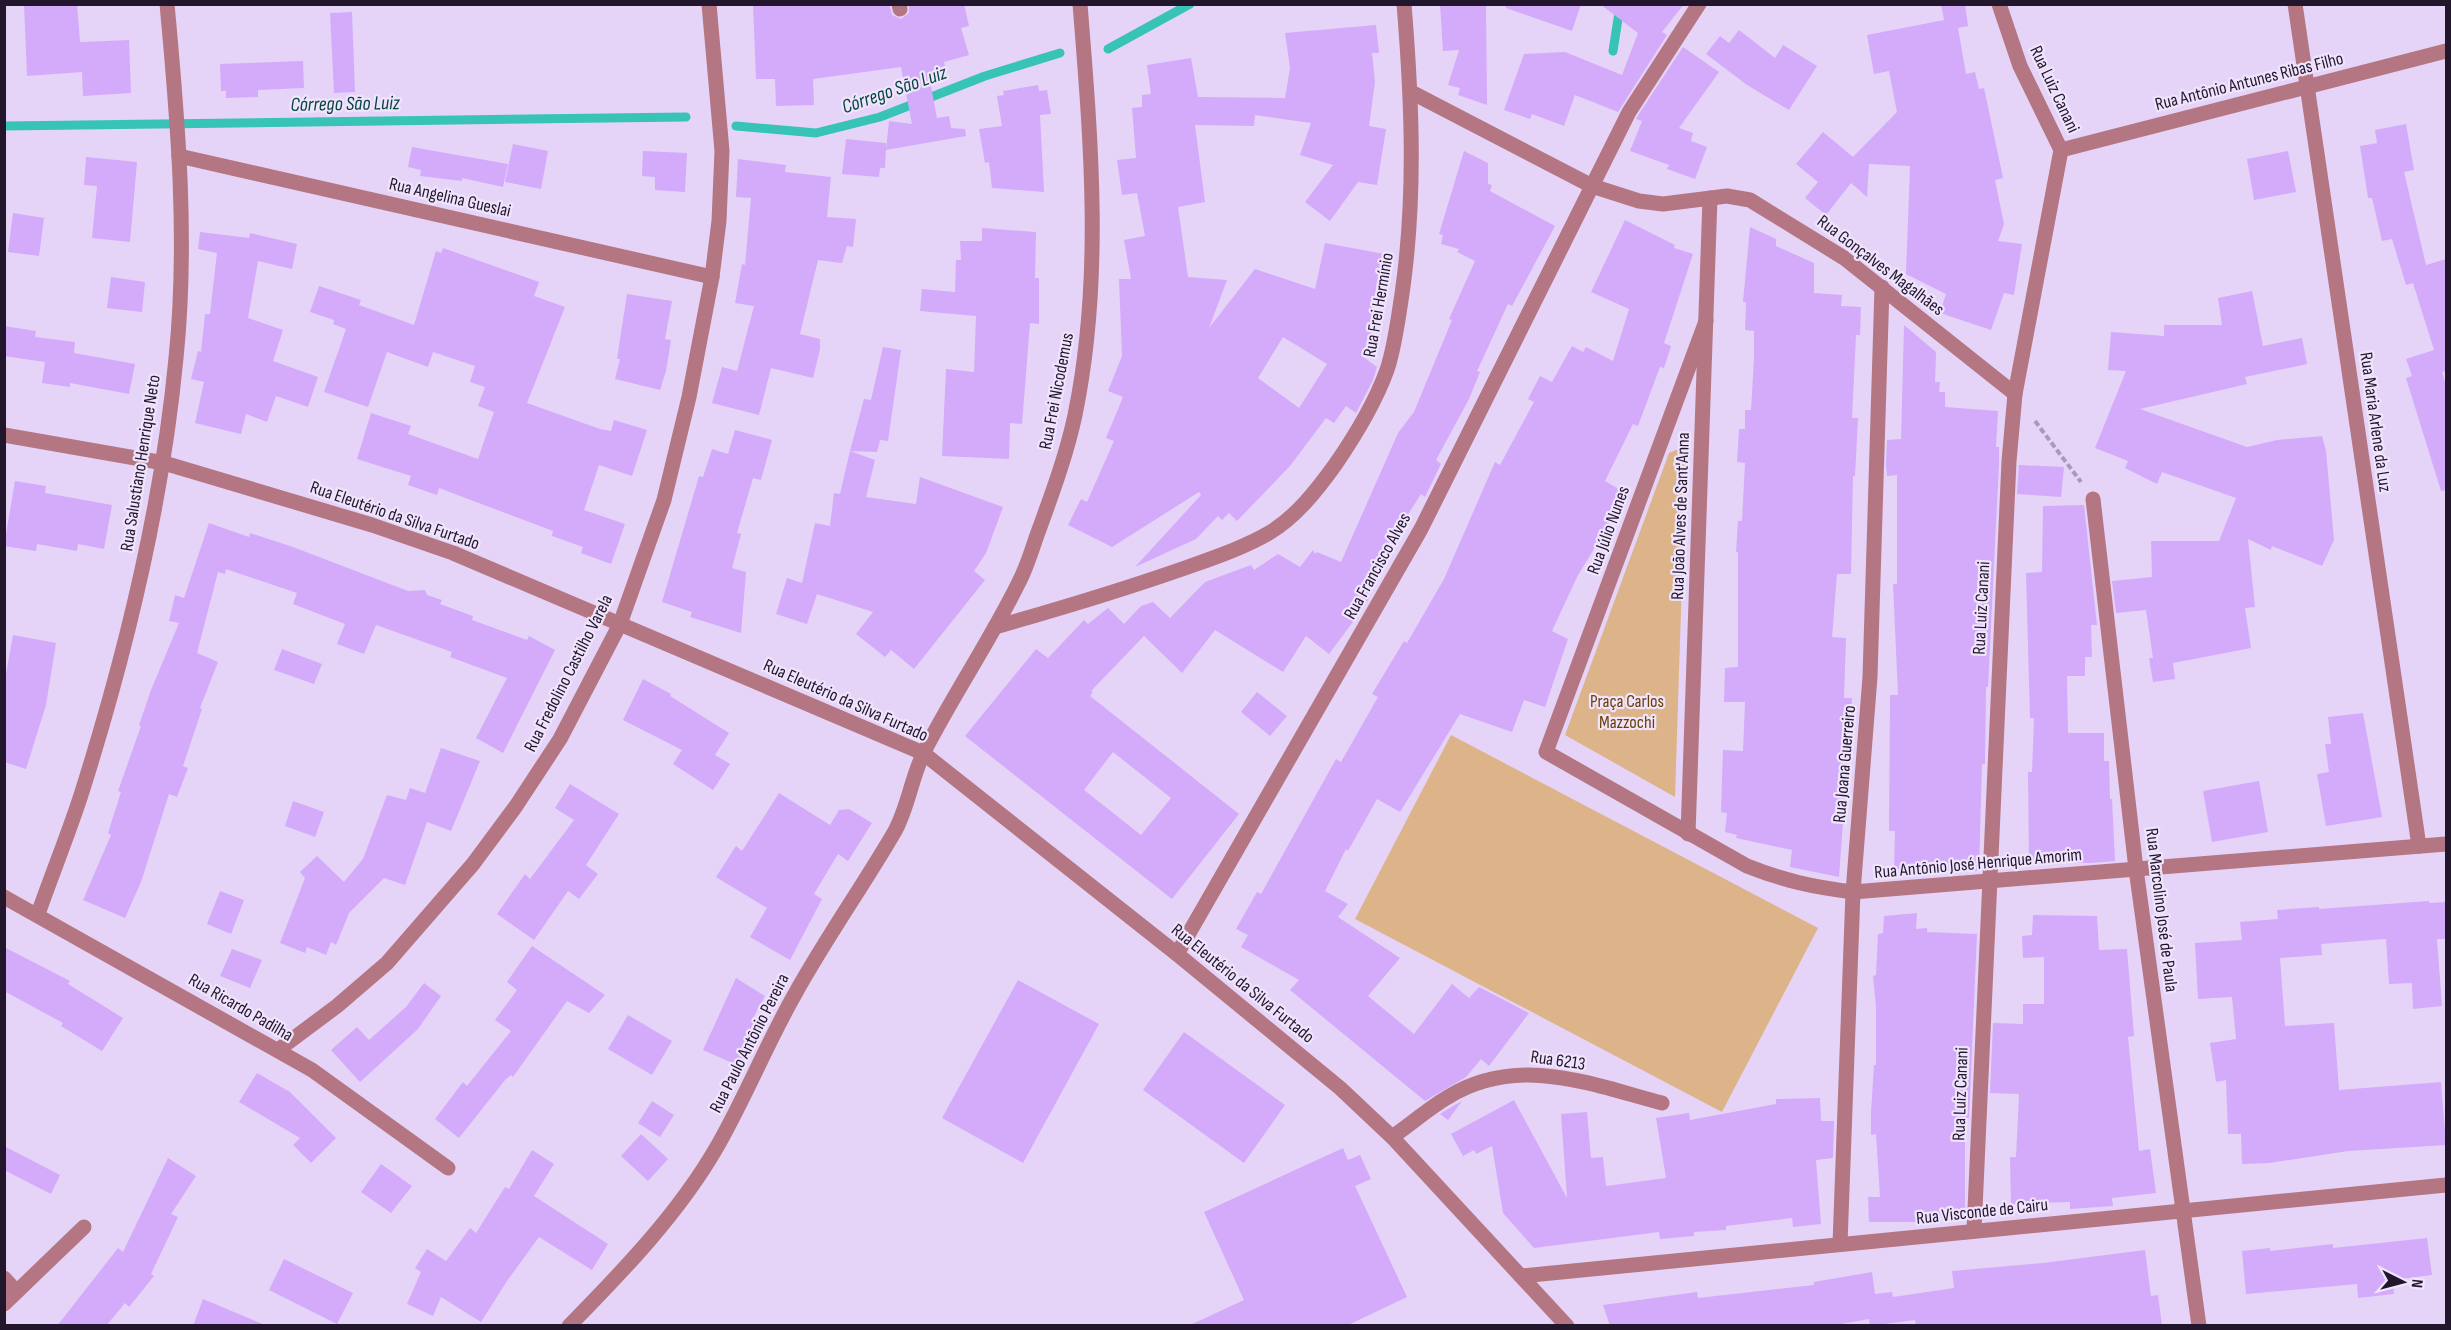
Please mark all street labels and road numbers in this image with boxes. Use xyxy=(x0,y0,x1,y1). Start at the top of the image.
street label: Rua Luiz Canani xyxy=(2025,42,2084,136)
street label: Rua Antônio Antunes Ribas Filho xyxy=(2153,48,2345,115)
street label: Rua Angelina Gueslai xyxy=(387,173,513,222)
street label: Rua Gonçalves Magalhães xyxy=(1813,211,1948,320)
street label: Rua Frei Hermínio xyxy=(1359,251,1398,359)
street label: Rua Frei Nicodemus xyxy=(1035,331,1078,451)
street label: Rua Maria Arlene da Luz xyxy=(2355,351,2396,494)
street label: Rua Salustiano Henrique Neto xyxy=(116,373,165,553)
street label: Rua João Alves de Sant'Anna xyxy=(1667,432,1694,600)
street label: Rua Eleutério da Silva Furtado xyxy=(307,477,482,554)
street label: Rua Júlio Nunes xyxy=(1583,483,1634,577)
street label: Rua Francisco Alves xyxy=(1340,509,1415,623)
street label: Rua Luiz Canani xyxy=(1969,561,1994,655)
street label: Rua Fredolino Castilho Varela xyxy=(520,591,617,755)
street label: Rua Eleutério da Silva Furtado xyxy=(760,655,931,746)
street label: Rua Joana Guerreiro xyxy=(1829,704,1860,824)
street label: Rua Marcolino José de Paula xyxy=(2141,827,2182,993)
street label: Rua Antônio José Henrique Amorim xyxy=(1873,844,2083,883)
street label: Rua Eleutério da Silva Furtado xyxy=(1167,919,1318,1047)
street label: Rua Ricardo Padilha xyxy=(185,969,297,1046)
street label: Rua Paulo Antônio Pereira xyxy=(705,970,794,1116)
street label: Rua 6213 xyxy=(1529,1046,1587,1075)
street label: Rua Luiz Canani xyxy=(1948,1047,1973,1141)
street label: Rua Visconde de Cairu xyxy=(1915,1194,2049,1229)

